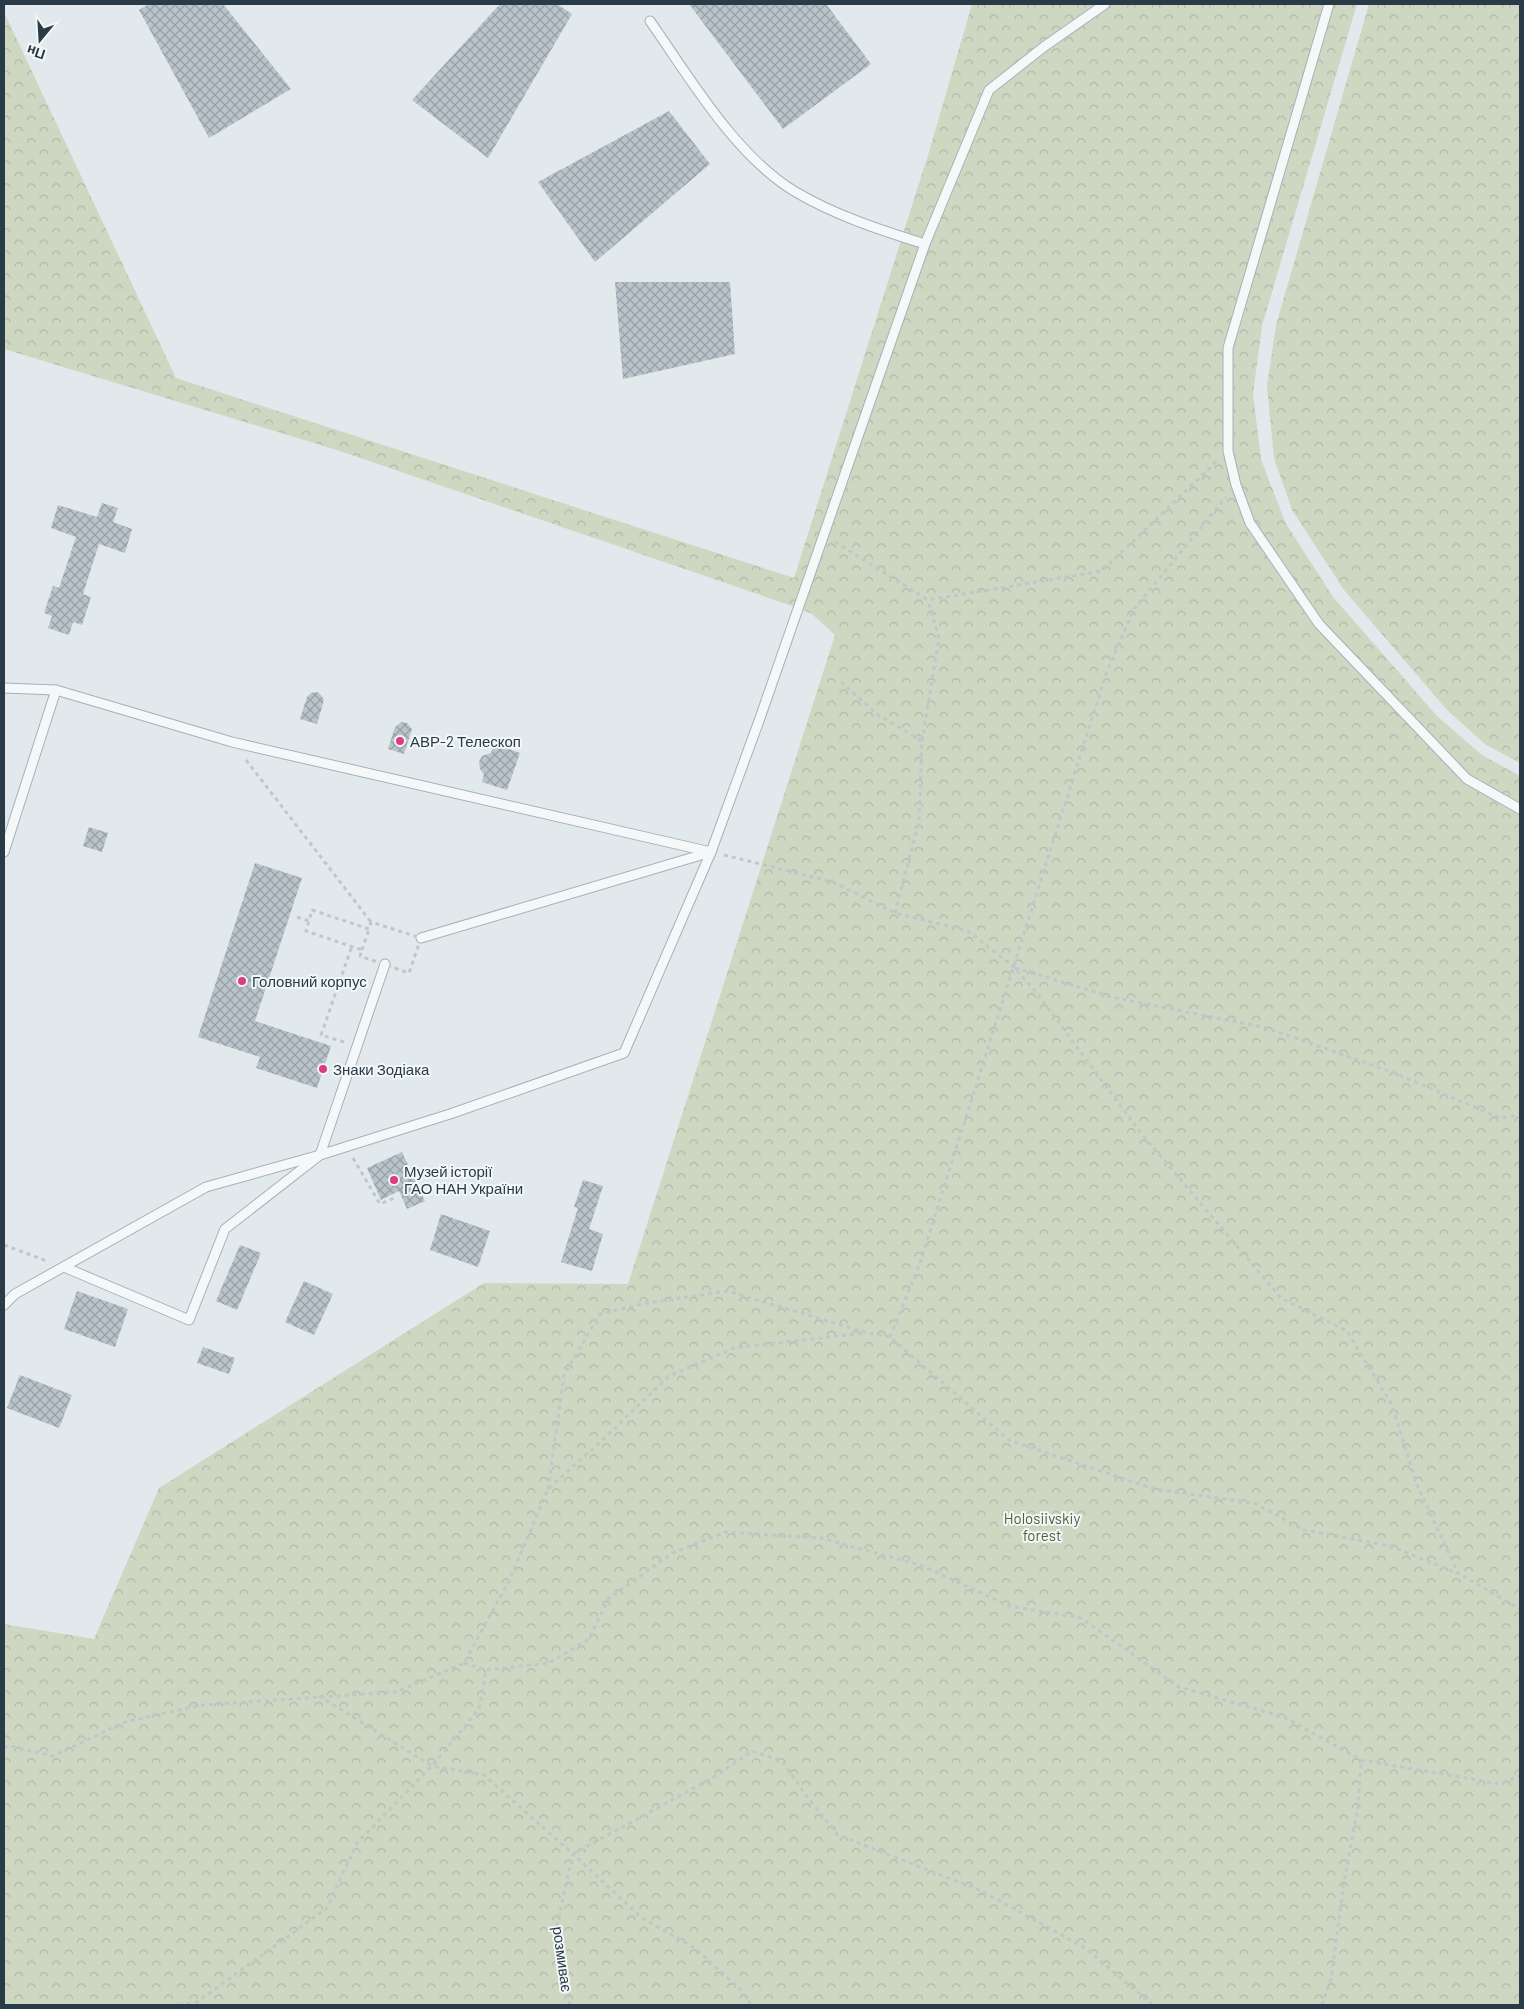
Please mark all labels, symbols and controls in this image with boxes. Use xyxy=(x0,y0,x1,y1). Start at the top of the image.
north arrow xyxy=(15,15,65,65)
text: Пн xyxy=(24,42,47,64)
place label: АВР-2 Телескоп xyxy=(410,732,521,750)
marker: АВР-2 Телескоп xyxy=(394,735,406,747)
place label: Головний корпус xyxy=(252,972,367,990)
marker: Головний корпус xyxy=(236,975,248,987)
place label: Знаки Зодіака xyxy=(333,1060,430,1078)
marker: Знаки Зодіака xyxy=(317,1063,329,1075)
place label: Музей історії ГАО НАН України xyxy=(404,1162,523,1197)
marker: Музей історії ГАО НАН України xyxy=(388,1174,400,1186)
park label: Holosiivskiy forest xyxy=(1004,1509,1080,1544)
street label: розмиває xyxy=(550,1925,577,1993)

